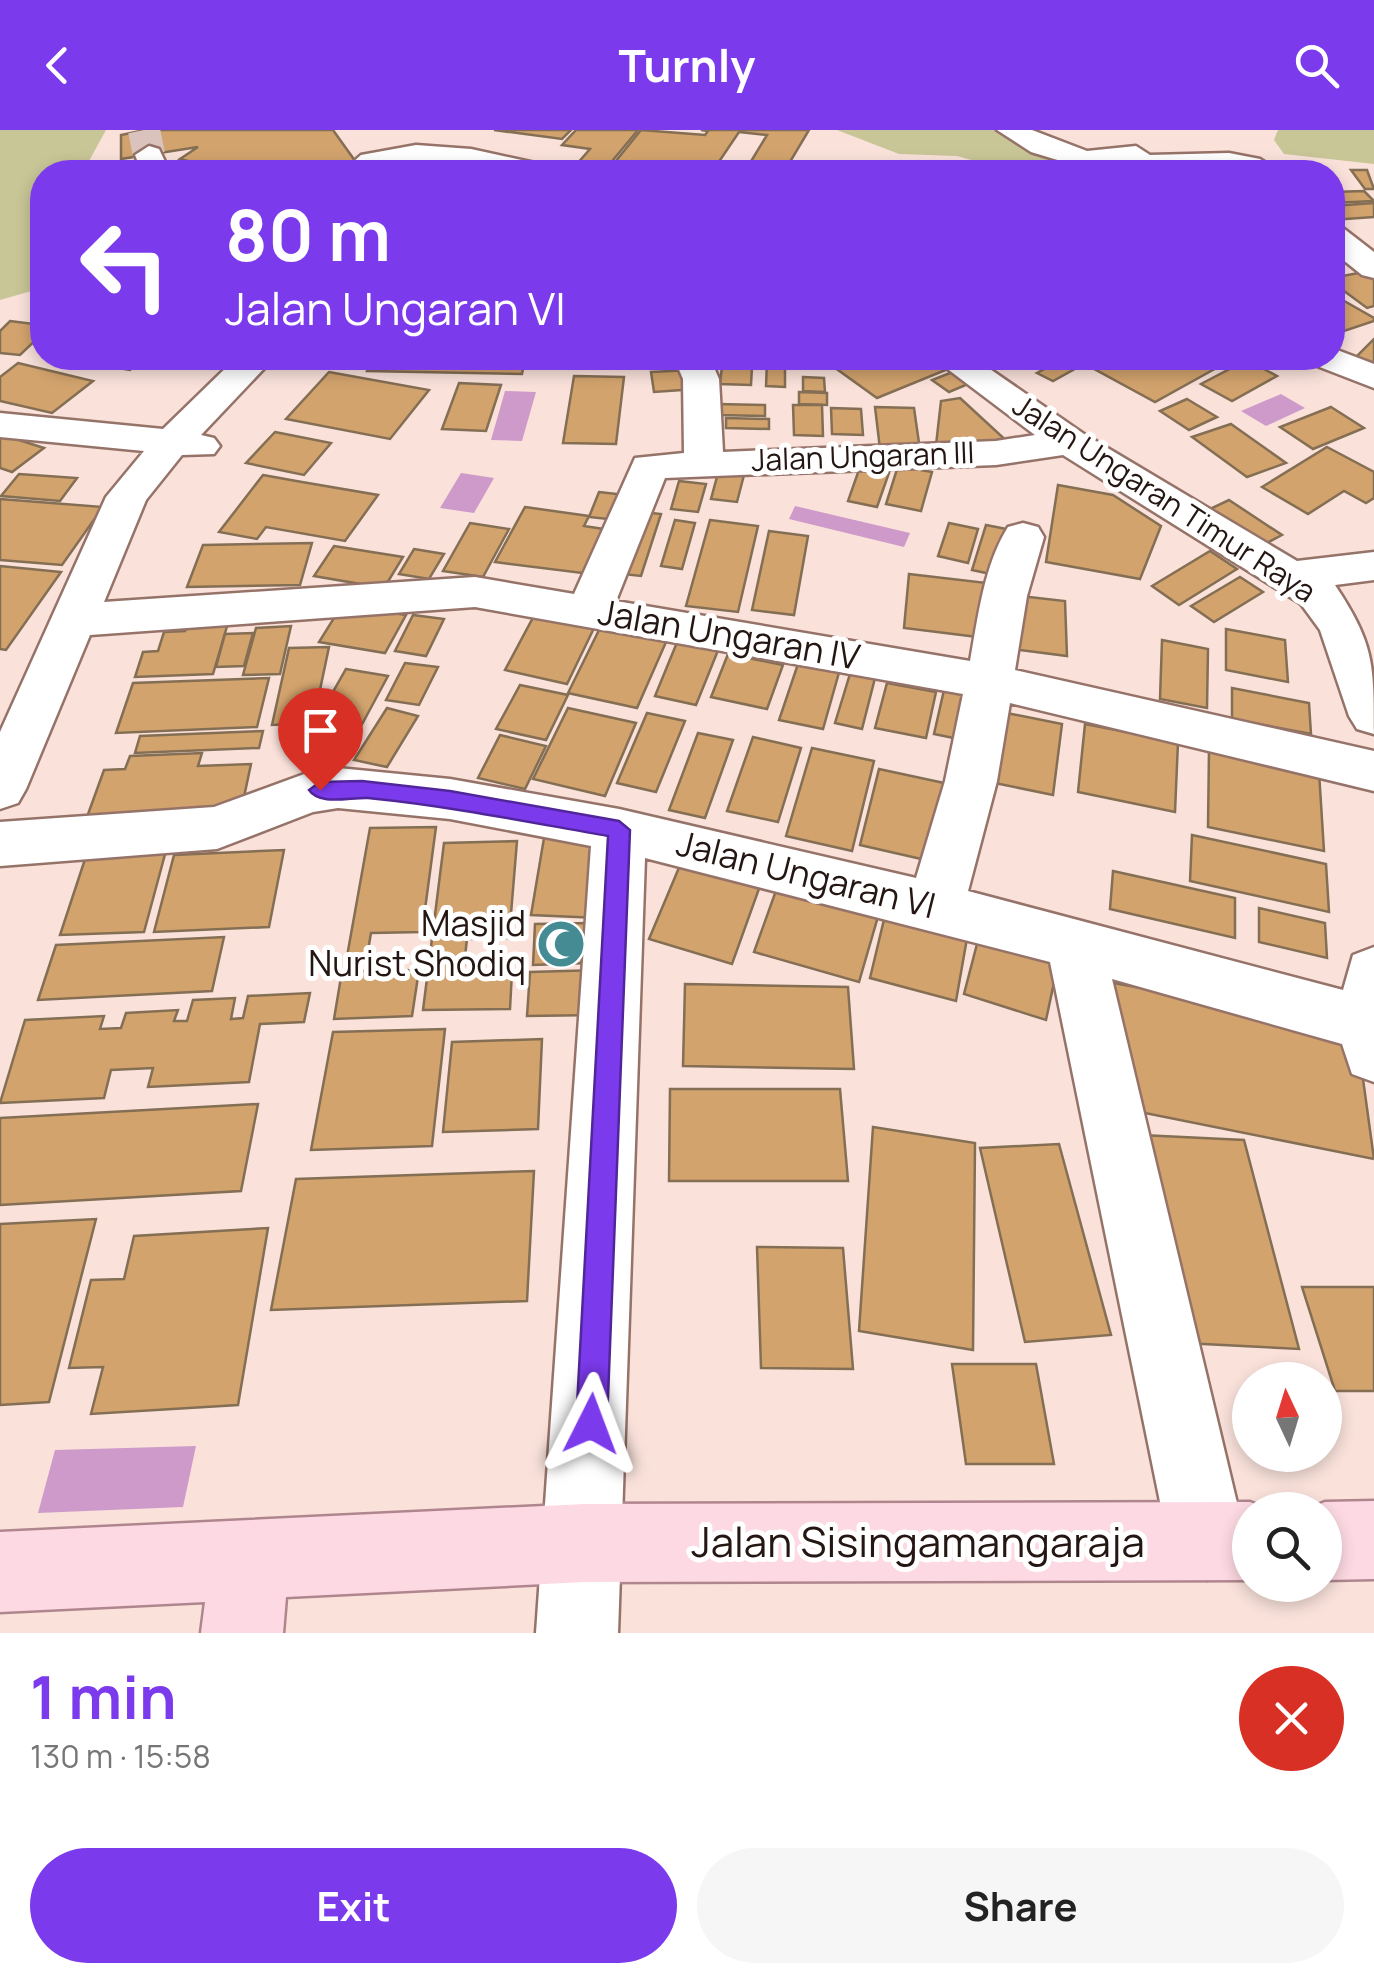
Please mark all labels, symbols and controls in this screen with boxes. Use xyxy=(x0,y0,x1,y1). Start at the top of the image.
text: Turnly xyxy=(618,34,756,96)
icon: back xyxy=(30,38,85,93)
icon: search xyxy=(1289,38,1344,93)
text: 80 m xyxy=(225,186,391,282)
icon: left xyxy=(60,200,190,330)
text: Jalan Ungaran VI xyxy=(225,277,566,339)
street label: Jalan Ungaran Timur Raya xyxy=(1005,384,1324,611)
street label: Jalan Ungaran III xyxy=(751,431,975,480)
street label: Jalan Ungaran IV xyxy=(594,587,864,681)
pin xyxy=(278,688,363,791)
icon: arrive xyxy=(293,703,348,758)
street label: Jalan Ungaran VI xyxy=(672,819,941,929)
place label: Masjid Nurist Shodiq xyxy=(308,899,526,987)
mosque icon: Masjid Nurist Shodiq xyxy=(535,918,587,970)
north arrow xyxy=(1232,1362,1342,1472)
map controls xyxy=(1232,1362,1342,1602)
position arrow xyxy=(539,1372,643,1476)
button: search xyxy=(1232,1492,1342,1602)
street label: Jalan Sisingamangaraja xyxy=(691,1512,1145,1570)
text: 1 min xyxy=(30,1655,177,1737)
button: close xyxy=(1239,1666,1344,1771)
text: 130 m · 15:58 xyxy=(30,1734,211,1778)
button: Exit xyxy=(30,1848,677,1963)
button: Share xyxy=(697,1848,1344,1963)

